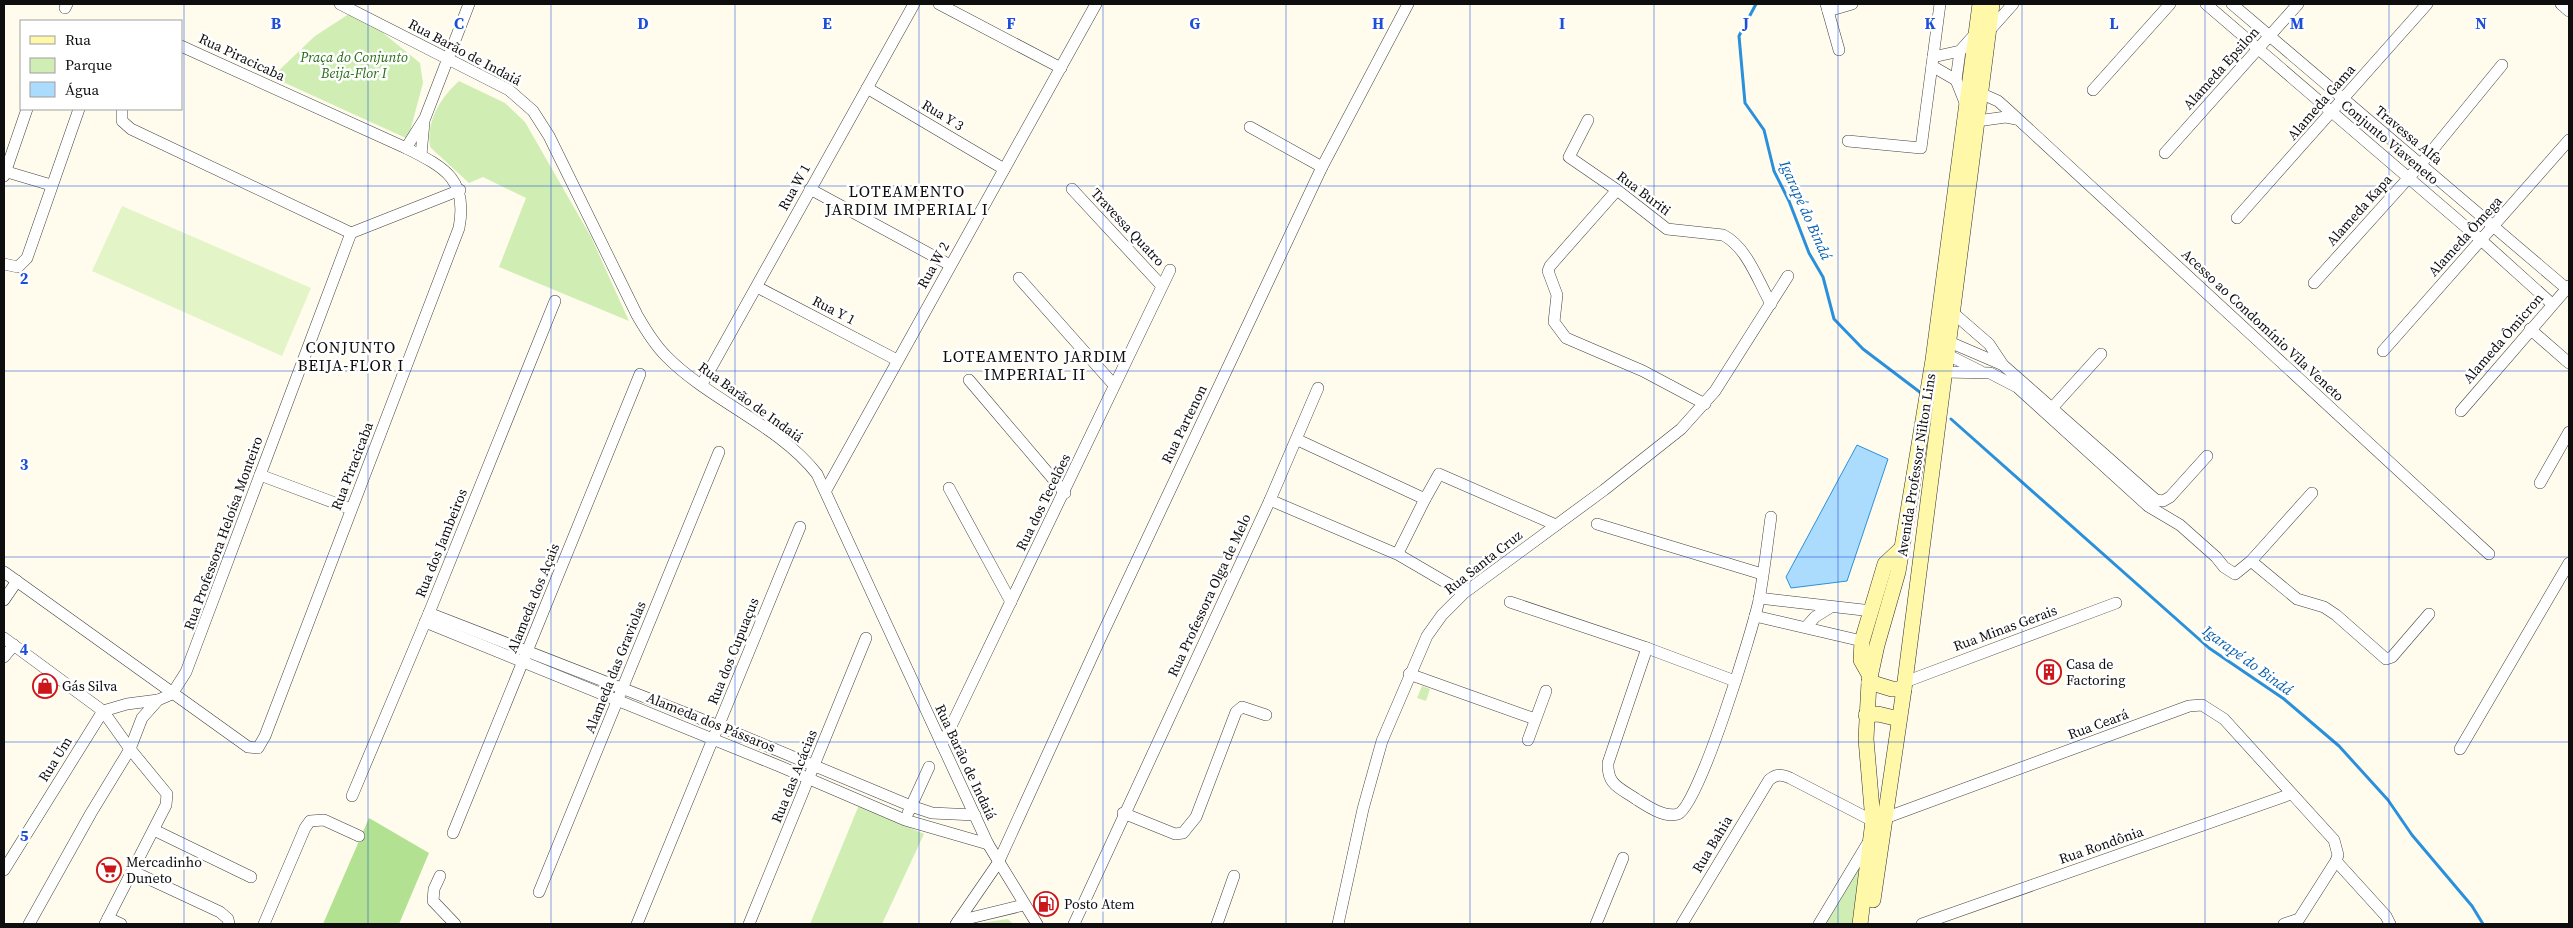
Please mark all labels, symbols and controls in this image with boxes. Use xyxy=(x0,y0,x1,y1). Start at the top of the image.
text: B xyxy=(271,12,282,34)
text: C xyxy=(454,12,464,34)
text: D xyxy=(637,12,649,34)
text: E xyxy=(822,12,832,34)
text: F xyxy=(1006,12,1016,34)
text: G xyxy=(1190,12,1201,34)
text: H xyxy=(1372,12,1384,34)
text: I xyxy=(1559,12,1565,34)
text: J xyxy=(1742,12,1749,34)
text: K xyxy=(1924,12,1936,34)
text: L xyxy=(2109,12,2119,34)
text: M xyxy=(2290,12,2304,34)
text: N xyxy=(2475,12,2487,34)
street label: Rua Barão de Indaiá xyxy=(405,14,526,91)
legend xyxy=(20,20,182,110)
street label: Alameda Epsilon xyxy=(2178,22,2264,114)
street label: Rua Piracicaba xyxy=(196,28,289,86)
text: Rua xyxy=(65,29,91,50)
park label: Praça do Conjunto Beija-Flor I xyxy=(299,47,408,83)
text: Parque xyxy=(65,54,113,75)
street label: Alameda Gama xyxy=(2282,59,2360,144)
text: Água xyxy=(65,79,99,100)
street label: Rua Y 3 xyxy=(918,95,968,135)
street label: Conjunto Viaveneto xyxy=(2337,95,2444,189)
street label: Travessa Alfa xyxy=(2371,101,2448,170)
water label: Igarapé do Bindá xyxy=(1774,156,1837,263)
street label: Rua W 1 xyxy=(773,160,815,214)
street label: Rua Buriti xyxy=(1613,166,1675,220)
street label: Alameda Kapa xyxy=(2322,169,2397,250)
district label: LOTEAMENTO JARDIM IMPERIAL I xyxy=(824,180,989,220)
street label: Travessa Quatro xyxy=(1086,183,1170,271)
street label: Alameda Ômega xyxy=(2423,191,2507,281)
street label: Rua W 2 xyxy=(912,238,954,292)
street label: Acesso ao Condomínio Vila Veneto xyxy=(2177,244,2349,406)
text: 2 xyxy=(20,267,29,289)
street label: Alameda Ômicron xyxy=(2458,288,2548,388)
street label: Rua Y 1 xyxy=(809,291,859,329)
district label: CONJUNTO BEIJA-FLOR I xyxy=(297,336,405,376)
district label: LOTEAMENTO JARDIM IMPERIAL II xyxy=(943,345,1127,385)
street label: Rua Barão de Indaiá xyxy=(694,357,808,447)
street label: Avenida Professor Nilton Lins xyxy=(1892,372,1940,558)
street label: Rua Partenon xyxy=(1156,381,1212,467)
street label: Rua Piracicaba xyxy=(326,418,378,513)
street label: Rua Professora Heloísa Monteiro xyxy=(179,433,268,633)
street label: Rua dos Tecelões xyxy=(1011,450,1075,554)
text: 3 xyxy=(20,453,29,475)
street label: Rua dos Jambeiros xyxy=(410,485,472,601)
street label: Rua Professora Olga de Melo xyxy=(1162,510,1256,680)
street label: Rua Santa Cruz xyxy=(1440,525,1527,599)
street label: Alameda dos Açais xyxy=(502,540,564,656)
street label: Rua dos Cupuaçus xyxy=(702,595,764,707)
street label: Alameda das Graviolas xyxy=(579,598,651,736)
street label: Rua Minas Gerais xyxy=(1950,600,2060,656)
water label: Igarapé do Bindá xyxy=(2198,619,2298,700)
text: 4 xyxy=(20,638,29,660)
place label: Casa de Factoring xyxy=(2066,654,2126,690)
building icon: Casa de Factoring xyxy=(2036,659,2062,685)
shop icon: Gás Silva xyxy=(32,673,58,699)
place label: Gás Silva xyxy=(62,676,118,696)
street label: Alameda dos Pássaros xyxy=(644,687,778,757)
street label: Rua Barão de Indaiá xyxy=(930,701,1002,824)
street label: Rua Ceará xyxy=(2065,703,2132,744)
street label: Rua das Acácias xyxy=(766,726,822,826)
street label: Rua Um xyxy=(33,732,77,785)
street label: Rua Bahia xyxy=(1687,811,1737,876)
street label: Rua Rondônia xyxy=(2056,821,2147,869)
text: 5 xyxy=(20,824,29,846)
place label: Mercadinho Duneto xyxy=(126,852,202,888)
supermarket icon: Mercadinho Duneto xyxy=(96,857,122,883)
fuel station icon: Posto Atem xyxy=(1033,891,1059,917)
place label: Posto Atem xyxy=(1064,894,1135,914)

